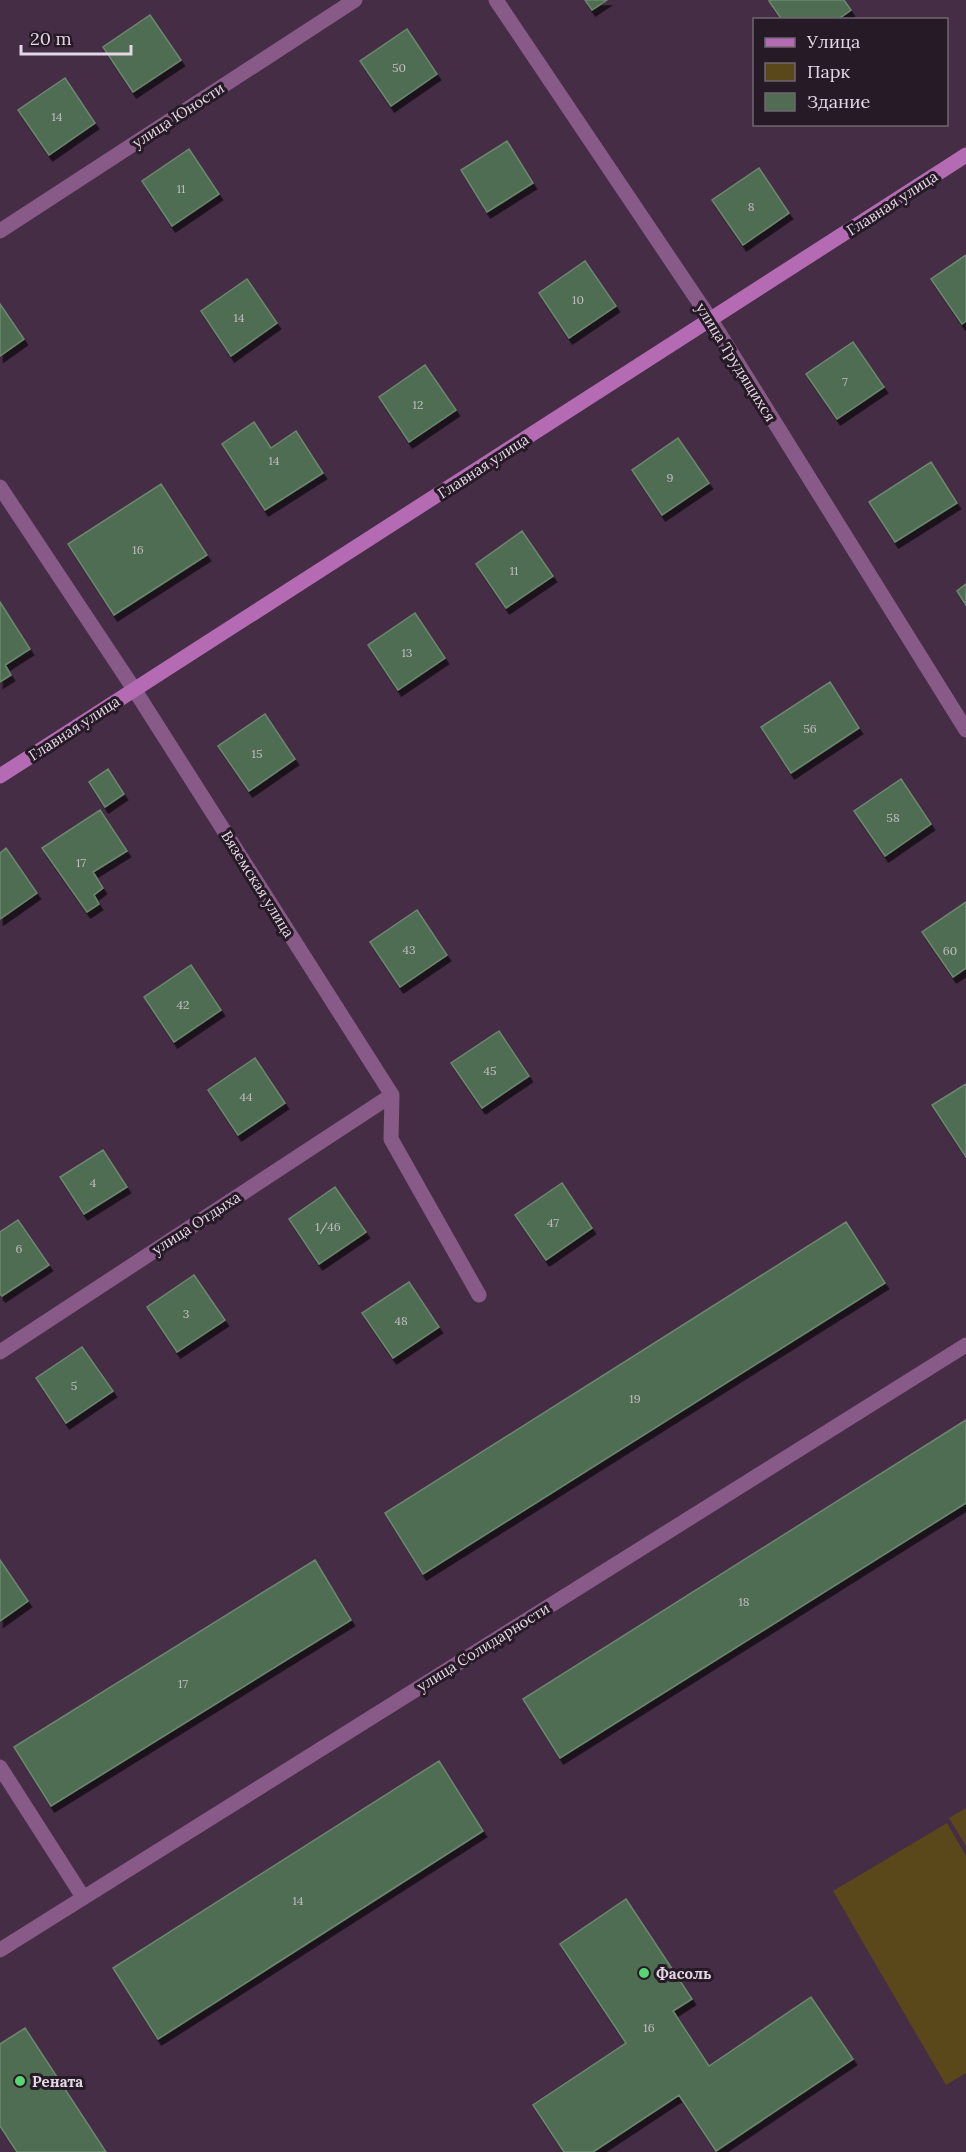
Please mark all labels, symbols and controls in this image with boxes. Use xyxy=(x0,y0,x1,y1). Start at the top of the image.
scale bar xyxy=(21,18,130,56)
legend xyxy=(753,18,948,126)
text: 20 m xyxy=(30,27,72,50)
text: Улица xyxy=(806,30,860,53)
house number: 50 xyxy=(392,60,406,75)
text: Парк xyxy=(807,60,851,83)
street label: улица Юности xyxy=(128,78,228,152)
text: Здание xyxy=(807,90,870,113)
house number: 14 xyxy=(52,109,63,124)
street label: Главная улица xyxy=(843,166,941,240)
house number: 11 xyxy=(177,181,185,196)
house number: 8 xyxy=(748,199,755,214)
house number: 10 xyxy=(572,292,584,307)
street label: улица Трудящихся xyxy=(692,299,780,425)
house number: 14 xyxy=(234,310,245,325)
house number: 7 xyxy=(842,374,848,389)
house number: 12 xyxy=(413,397,423,412)
street label: Главная улица xyxy=(434,429,532,503)
house number: 14 xyxy=(269,453,280,468)
house number: 9 xyxy=(667,470,674,485)
house number: 16 xyxy=(132,542,144,557)
house number: 11 xyxy=(510,563,518,578)
house number: 13 xyxy=(401,645,413,660)
street label: Главная улица xyxy=(25,691,123,765)
house number: 56 xyxy=(803,721,817,736)
house number: 15 xyxy=(252,746,262,761)
house number: 58 xyxy=(886,810,900,825)
street label: Вяземская улица xyxy=(217,827,299,941)
house number: 17 xyxy=(76,855,86,870)
house number: 43 xyxy=(402,942,416,957)
house number: 60 xyxy=(943,943,957,958)
house number: 42 xyxy=(177,997,189,1012)
house number: 45 xyxy=(483,1063,497,1078)
house number: 44 xyxy=(239,1089,253,1104)
house number: 4 xyxy=(90,1175,97,1190)
street label: улица Отдыха xyxy=(148,1187,244,1259)
house number: 47 xyxy=(547,1215,559,1230)
house number: 1/46 xyxy=(315,1219,341,1235)
house number: 6 xyxy=(16,1241,23,1256)
house number: 3 xyxy=(183,1306,190,1321)
house number: 48 xyxy=(394,1313,408,1328)
house number: 5 xyxy=(71,1378,77,1393)
house number: 19 xyxy=(629,1391,641,1406)
house number: 18 xyxy=(738,1594,750,1609)
street label: улица Солидарности xyxy=(413,1598,553,1696)
house number: 17 xyxy=(178,1676,188,1691)
house number: 14 xyxy=(293,1893,304,1908)
place label: Фасоль xyxy=(656,1964,712,1983)
marker: Фасоль xyxy=(637,1966,651,1980)
house number: 16 xyxy=(643,2020,655,2035)
place label: Рената xyxy=(32,2072,83,2091)
marker: Рената xyxy=(13,2074,27,2088)

